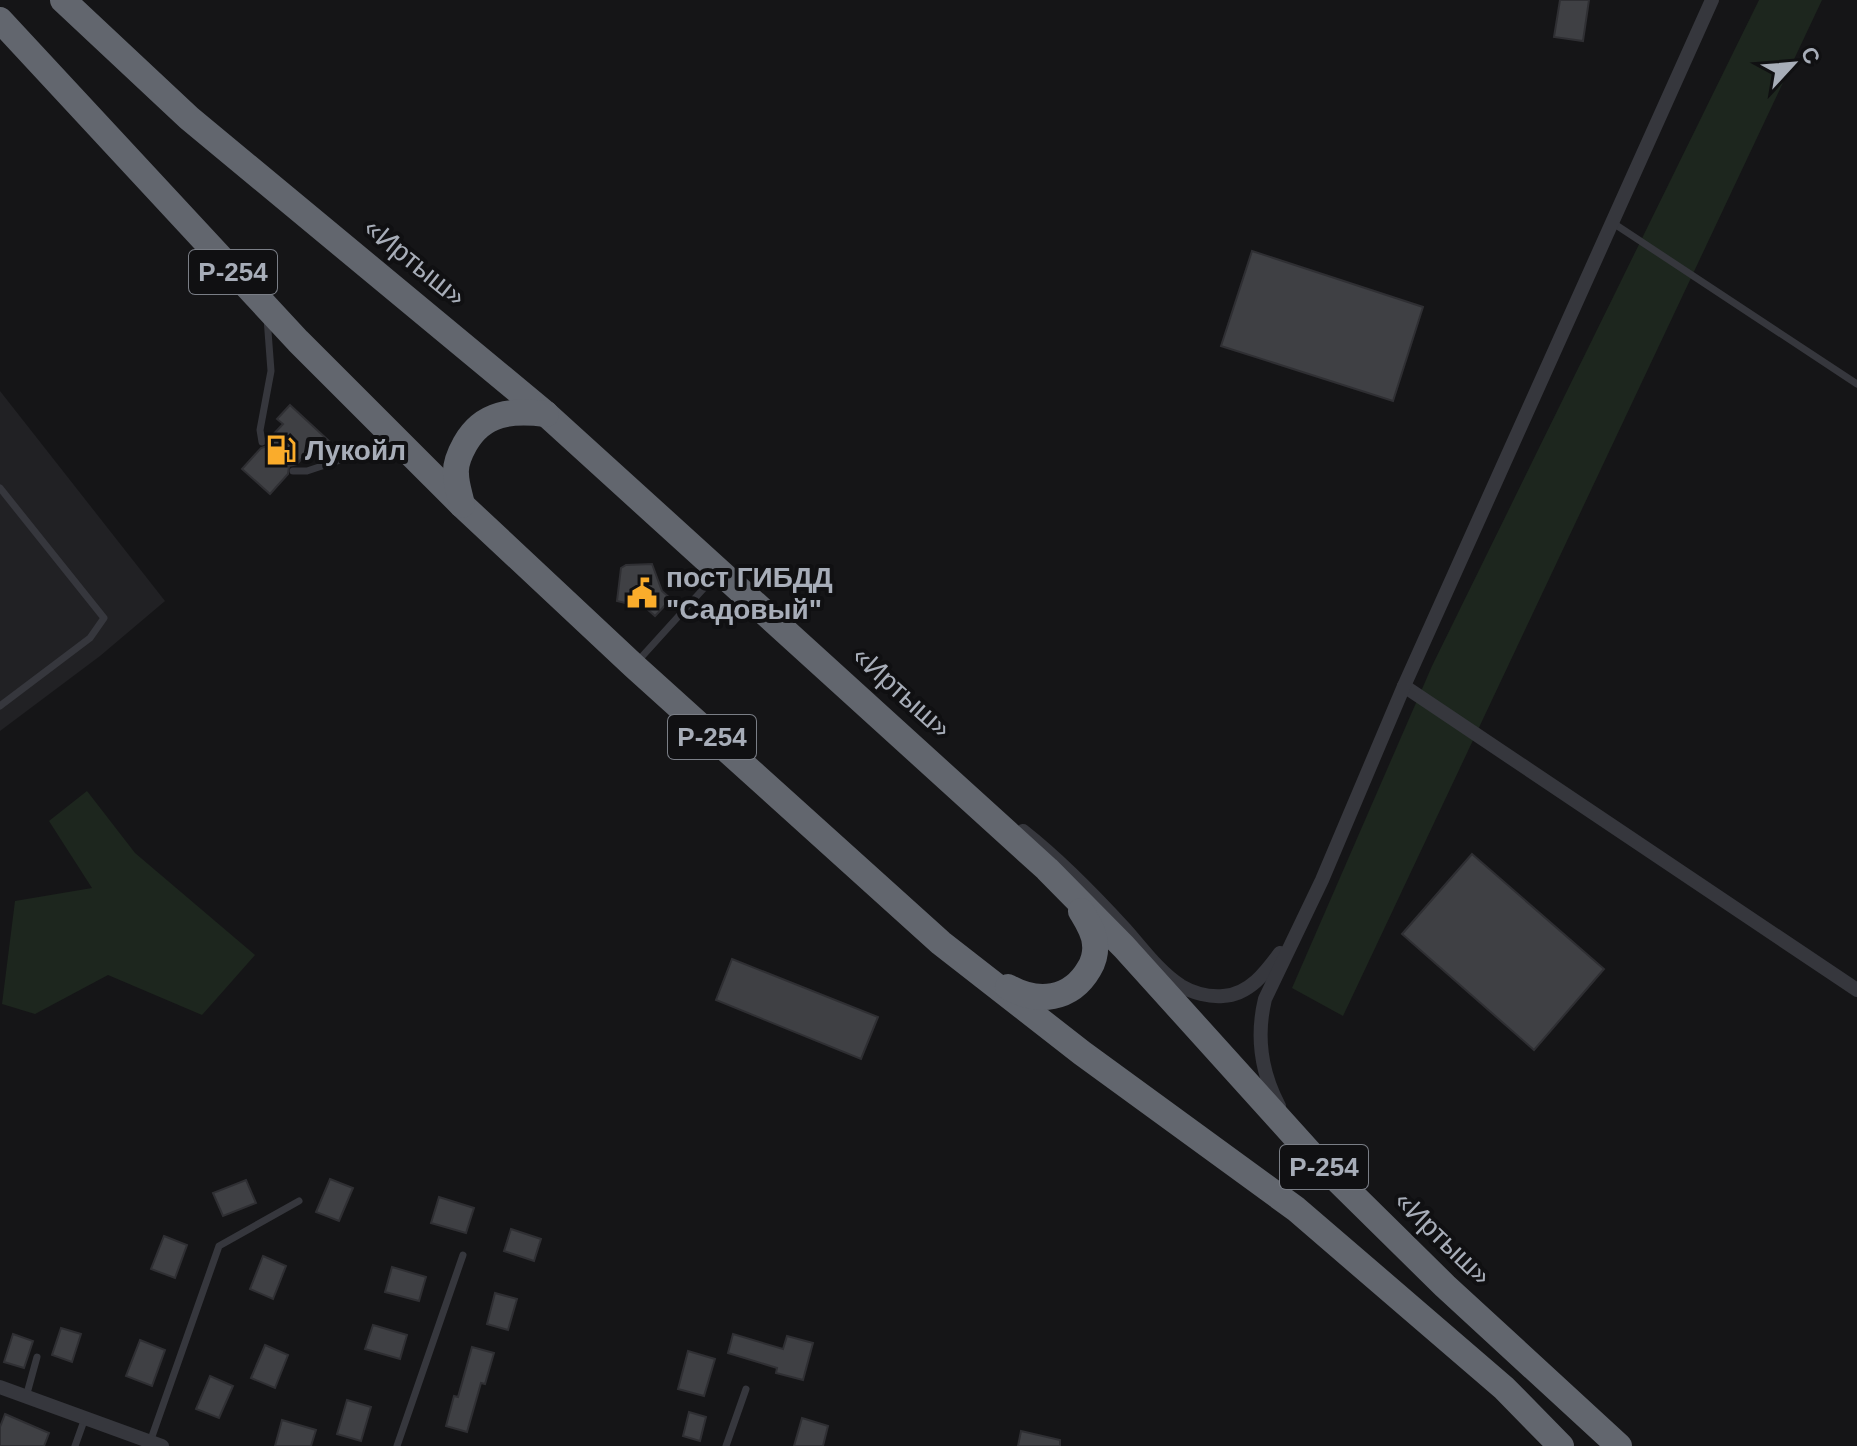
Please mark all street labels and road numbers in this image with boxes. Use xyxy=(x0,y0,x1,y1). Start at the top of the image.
street label: «Иртыш» xyxy=(358,212,472,312)
road number: Р-254 xyxy=(189,250,277,294)
street label: «Иртыш» xyxy=(846,640,958,744)
road number: Р-254 xyxy=(668,715,756,759)
road number: Р-254 xyxy=(1280,1145,1368,1189)
street label: «Иртыш» xyxy=(1388,1185,1498,1291)

